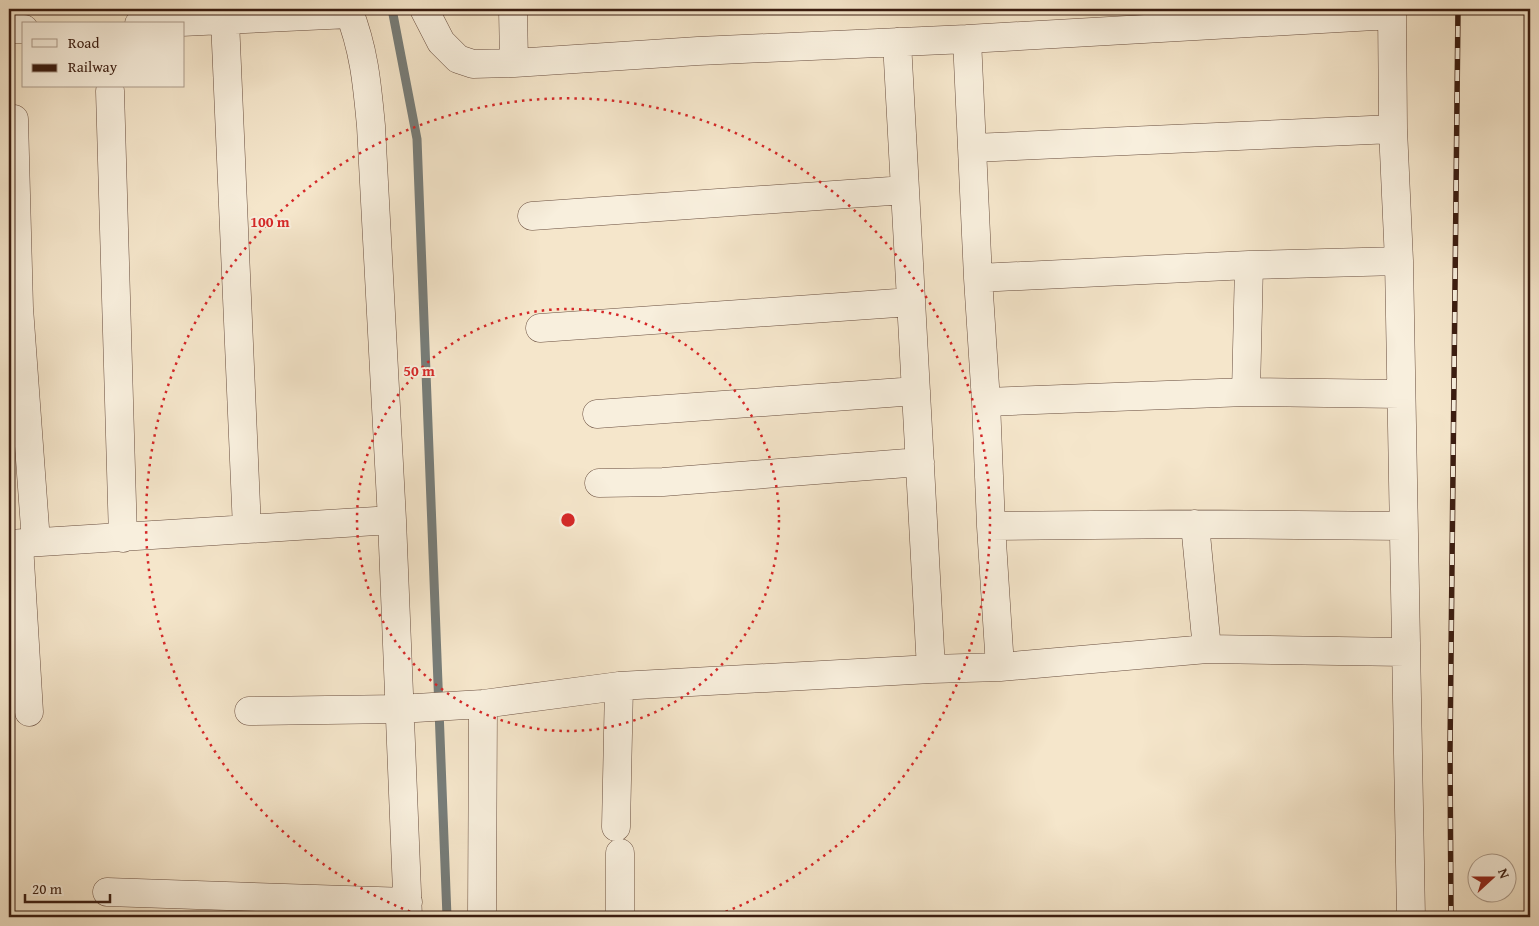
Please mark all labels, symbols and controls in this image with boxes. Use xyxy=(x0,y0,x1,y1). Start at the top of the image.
legend xyxy=(22,22,185,88)
text: Road xyxy=(68,32,99,53)
text: Railway xyxy=(68,56,118,77)
text: 100 m xyxy=(250,211,290,232)
text: 50 m xyxy=(403,360,435,381)
centre of rings xyxy=(559,511,577,529)
north arrow xyxy=(1466,854,1516,904)
text: N xyxy=(1493,865,1515,882)
scale bar xyxy=(25,871,110,903)
text: 20 m xyxy=(32,878,63,899)

